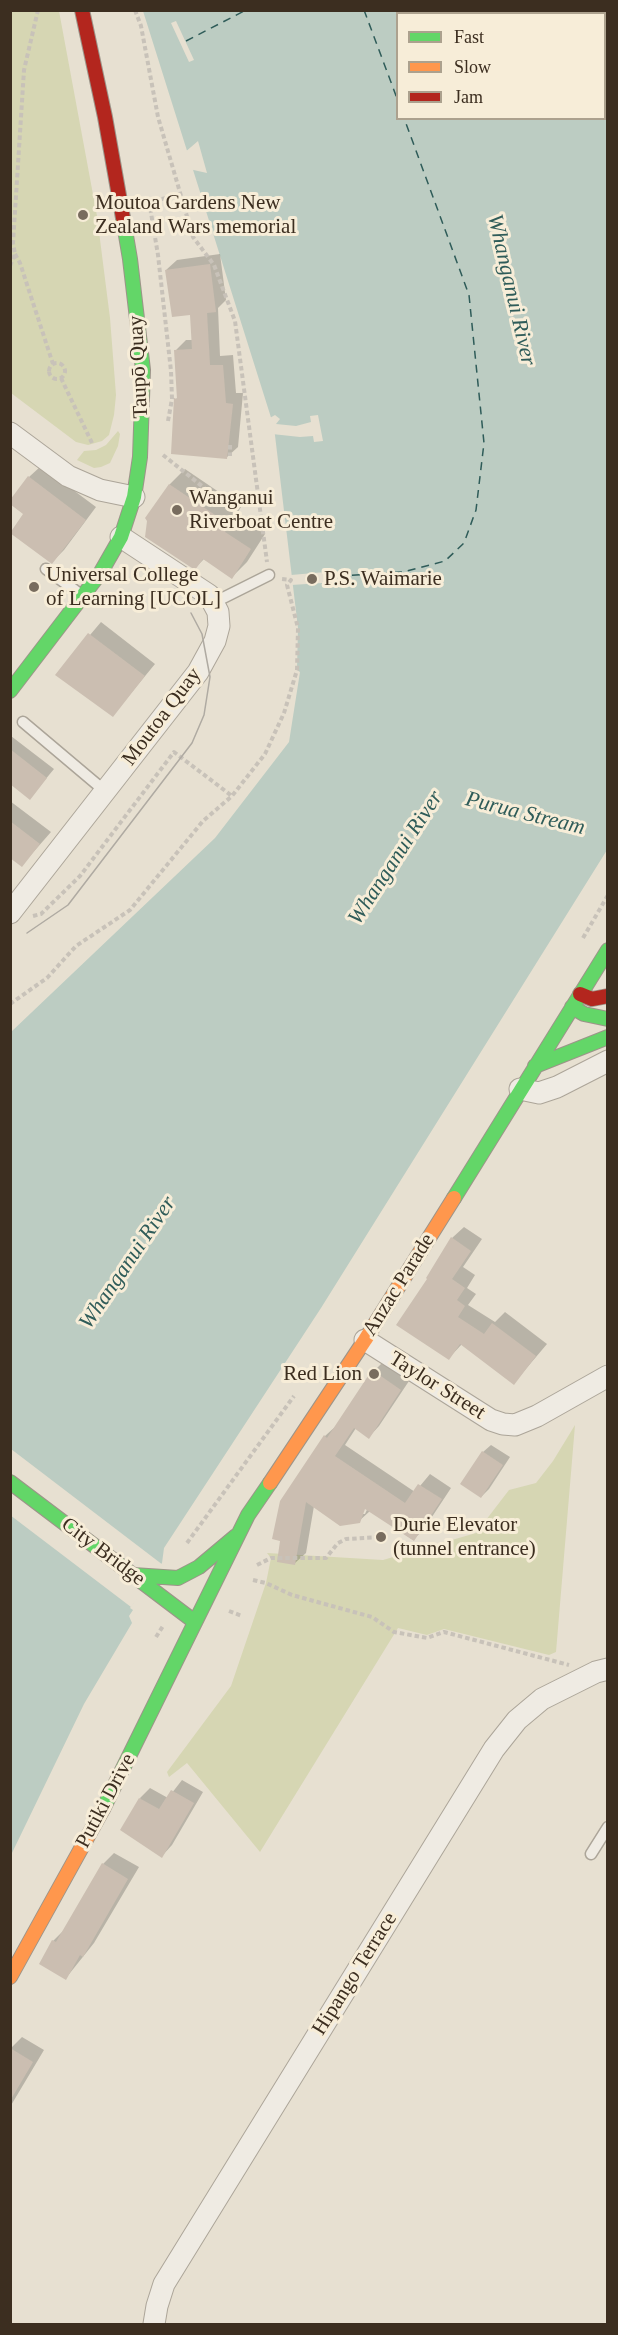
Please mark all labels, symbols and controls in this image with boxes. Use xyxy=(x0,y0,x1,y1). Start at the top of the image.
legend xyxy=(396,12,606,120)
text: Fast xyxy=(454,27,484,47)
text: Slow xyxy=(454,57,491,77)
text: Jam xyxy=(454,87,483,107)
place label: Moutoa Gardens New Zealand Wars memorial xyxy=(95,190,296,240)
marker: Moutoa Gardens New Zealand Wars memorial xyxy=(76,208,90,222)
water label: Whanganui River xyxy=(481,212,541,368)
street label: Taupō Quay xyxy=(124,315,154,419)
place label: Wanganui Riverboat Centre xyxy=(189,485,333,535)
marker: Wanganui Riverboat Centre xyxy=(170,503,184,517)
place label: Universal College of Learning [UCOL] xyxy=(46,562,221,612)
place label: P.S. Waimarie xyxy=(324,566,442,592)
marker: P.S. Waimarie xyxy=(305,572,319,586)
marker: Universal College of Learning [UCOL] xyxy=(27,580,41,594)
street label: Moutoa Quay xyxy=(117,663,207,771)
water label: Whanganui River xyxy=(343,786,449,930)
water label: Purua Stream xyxy=(463,786,587,842)
water label: Whanganui River xyxy=(74,1192,182,1334)
street label: Anzac Parade xyxy=(358,1229,440,1341)
street label: Taylor Street xyxy=(384,1347,490,1425)
place label: Red Lion xyxy=(283,1361,362,1387)
marker: Red Lion xyxy=(367,1367,381,1381)
street label: City Bridge xyxy=(56,1512,150,1592)
place label: Durie Elevator (tunnel entrance) xyxy=(393,1512,536,1562)
marker: Durie Elevator (tunnel entrance) xyxy=(374,1530,388,1544)
street label: Putiki Drive xyxy=(71,1750,141,1852)
street label: Hipango Terrace xyxy=(307,1908,403,2040)

